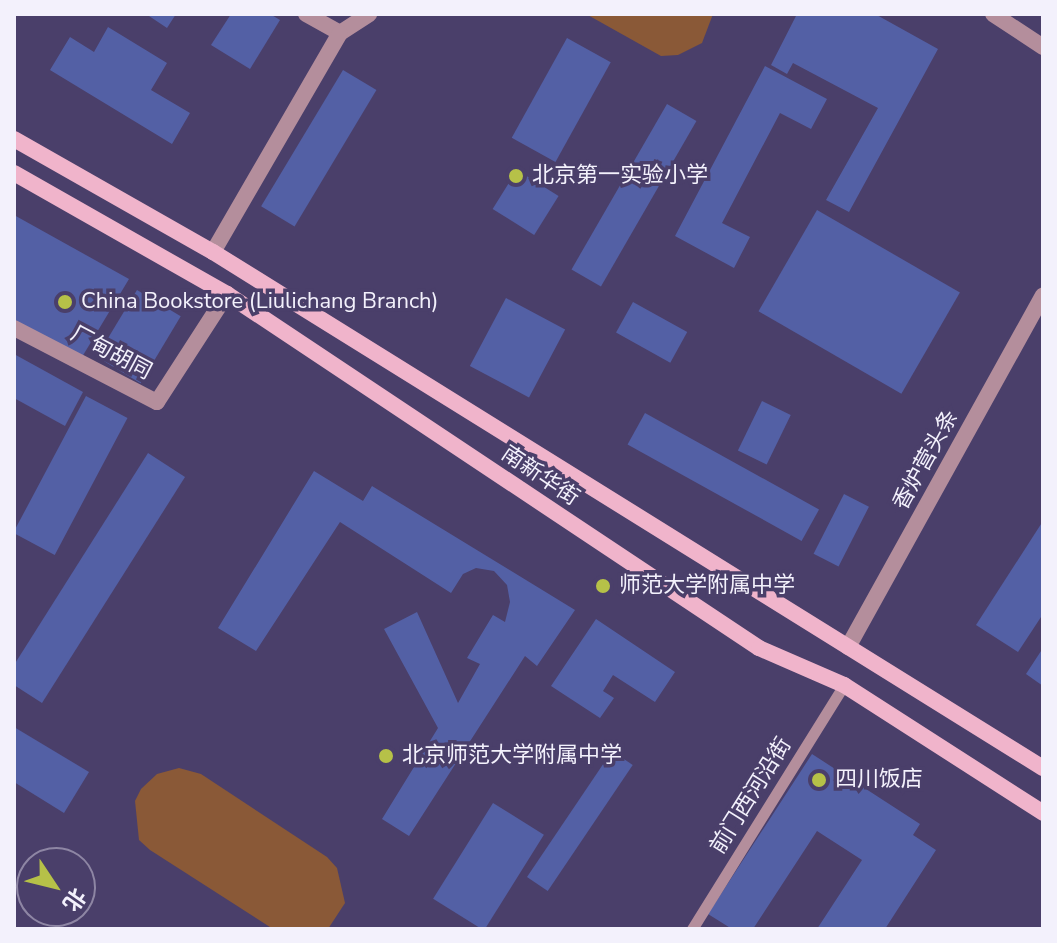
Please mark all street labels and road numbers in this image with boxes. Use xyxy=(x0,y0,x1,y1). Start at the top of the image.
street label: 厂甸胡同 xyxy=(66,321,156,385)
street label: 香炉营头条 xyxy=(888,405,964,515)
street label: 南新华街 xyxy=(496,440,584,512)
street label: 前门西河沿街 xyxy=(705,733,797,859)

